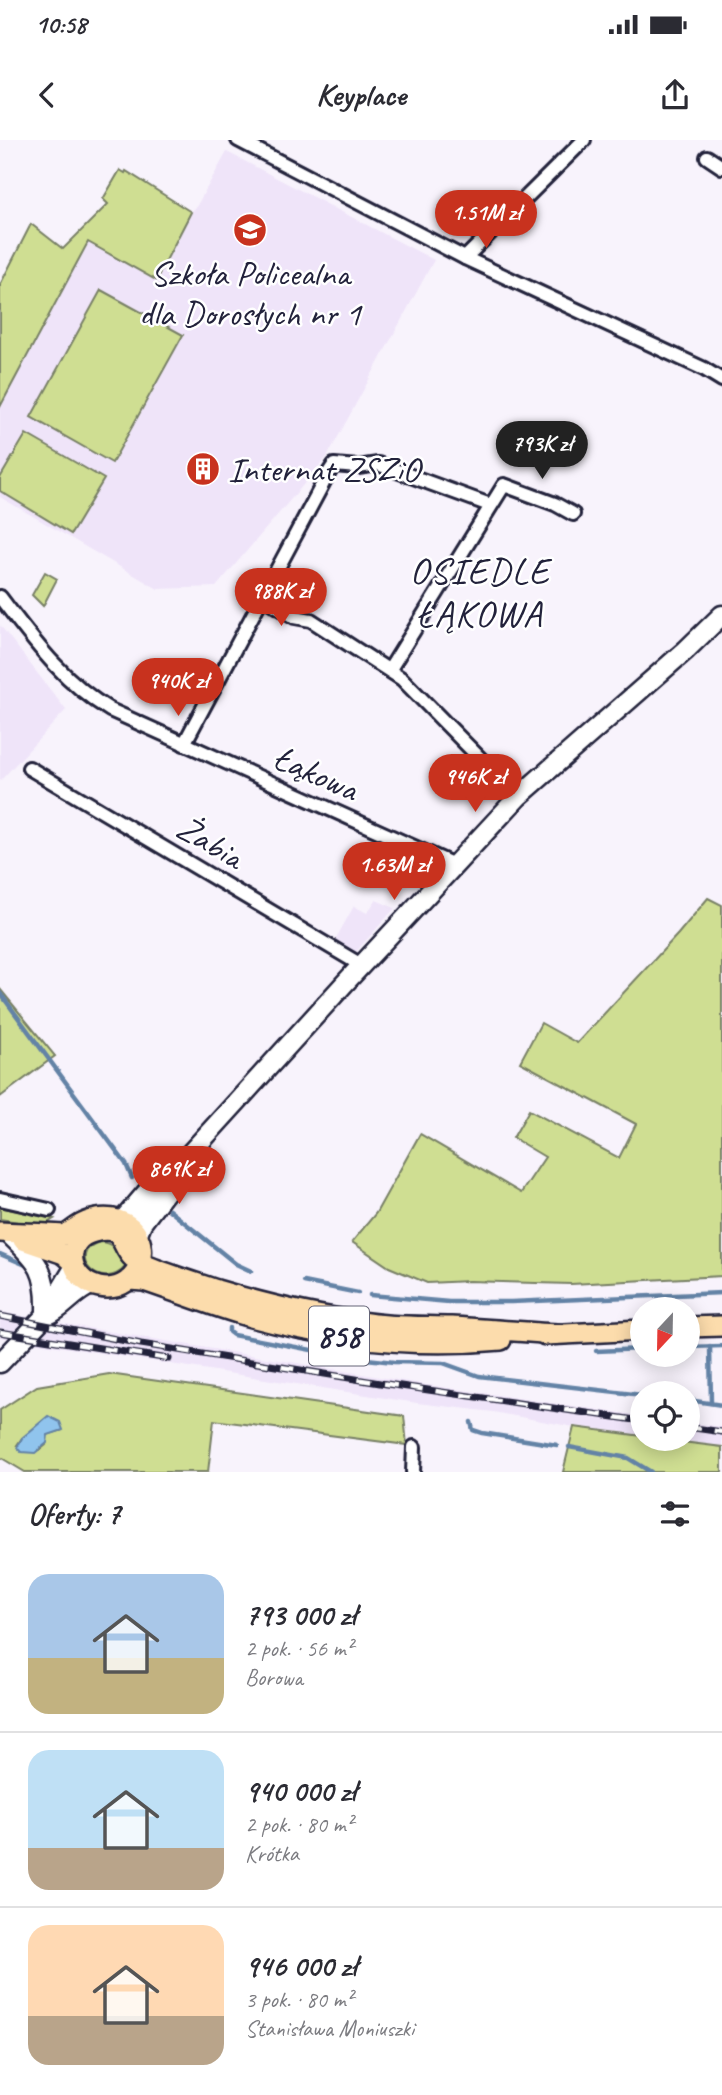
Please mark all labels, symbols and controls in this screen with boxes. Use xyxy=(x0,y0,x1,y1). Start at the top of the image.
text: 10:58 xyxy=(35,8,87,41)
text: Keyplace xyxy=(316,74,406,115)
icon: back xyxy=(28,76,66,114)
icon: share xyxy=(656,76,694,114)
pin: 1.51M zł xyxy=(414,190,558,250)
text: 1.51M zł xyxy=(451,198,521,227)
school or university icon: Szkoła Policealna dla Dorosłych nr 1 xyxy=(231,211,269,249)
place label: Szkoła Policealna dla Dorosłych nr 1 xyxy=(139,251,363,336)
pin: 793K zł xyxy=(477,422,607,481)
text: 793K zł xyxy=(512,429,572,458)
place label: Internat ZSZiO xyxy=(228,447,423,492)
building icon: Internat ZSZiO xyxy=(184,450,222,488)
district label: OSIEDLE ŁĄKOWA xyxy=(410,547,553,637)
pin: 988K zł xyxy=(216,568,346,628)
text: 988K zł xyxy=(251,576,311,605)
pin: 940K zł xyxy=(113,658,243,718)
text: 940K zł xyxy=(148,666,208,695)
street label: Łąkowa xyxy=(267,735,367,812)
pin: 946K zł xyxy=(410,754,540,814)
text: 946K zł xyxy=(445,762,505,791)
street label: Żabia xyxy=(169,805,254,881)
pin: 1.63M zł xyxy=(322,842,466,902)
text: 1.63M zł xyxy=(359,850,429,879)
pin: 869K zł xyxy=(114,1146,244,1206)
text: 869K zł xyxy=(149,1154,209,1183)
north arrow xyxy=(630,1297,700,1367)
map controls xyxy=(630,1297,700,1451)
road number: 858 xyxy=(309,1306,369,1366)
button: locate xyxy=(630,1381,700,1451)
text: Oferty: 7 xyxy=(28,1495,120,1533)
icon: filters xyxy=(656,1495,694,1533)
text: 793 000 zł xyxy=(245,1596,356,1634)
icon: home xyxy=(84,1602,168,1686)
text: 2 pok. · 56 m² xyxy=(245,1634,353,1663)
text: Borowa xyxy=(245,1663,303,1692)
text: 940 000 zł xyxy=(245,1772,356,1810)
icon: home xyxy=(84,1778,168,1862)
text: 2 pok. · 80 m² xyxy=(245,1810,353,1839)
text: Krótka xyxy=(245,1839,299,1868)
text: 946 000 zł xyxy=(245,1947,357,1985)
icon: home xyxy=(84,1953,168,2037)
text: 3 pok. · 80 m² xyxy=(245,1985,353,2014)
text: Stanisława Moniuszki xyxy=(245,2014,414,2043)

